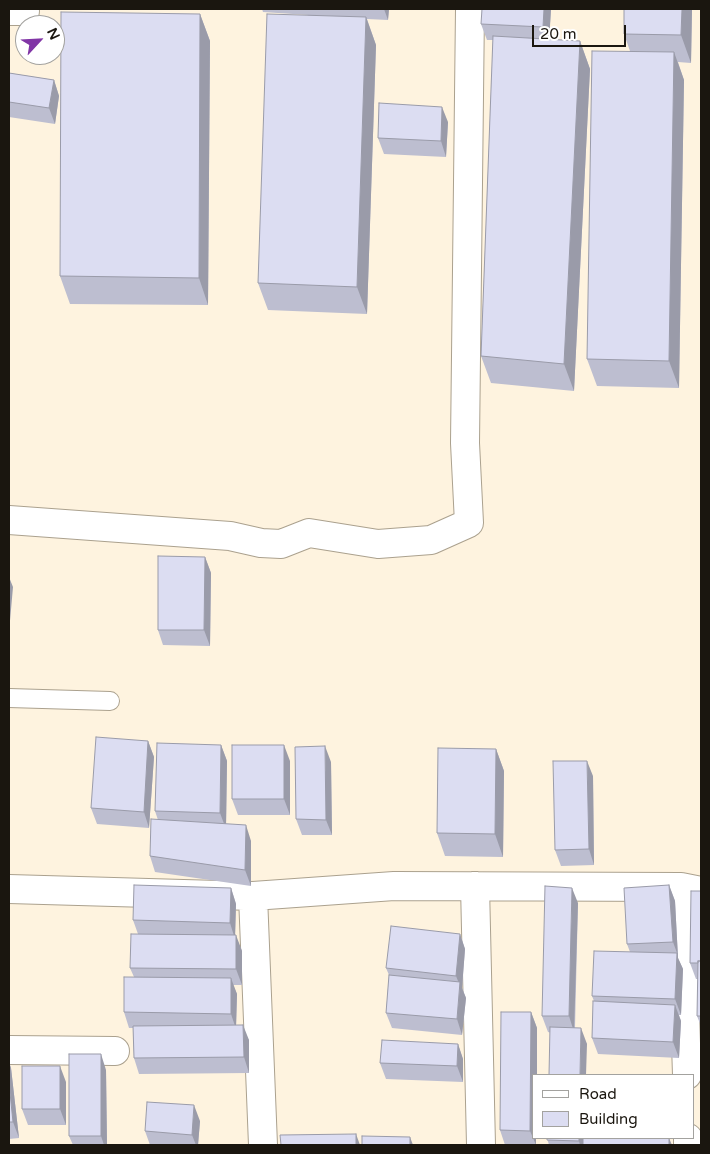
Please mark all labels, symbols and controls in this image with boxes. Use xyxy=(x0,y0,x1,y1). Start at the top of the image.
north arrow xyxy=(15,15,65,65)
scale bar xyxy=(535,15,629,47)
text: N xyxy=(43,25,63,43)
text: 20 m xyxy=(540,25,577,43)
legend xyxy=(532,1074,695,1139)
text: Road xyxy=(579,1085,617,1103)
text: Building xyxy=(579,1110,638,1128)

